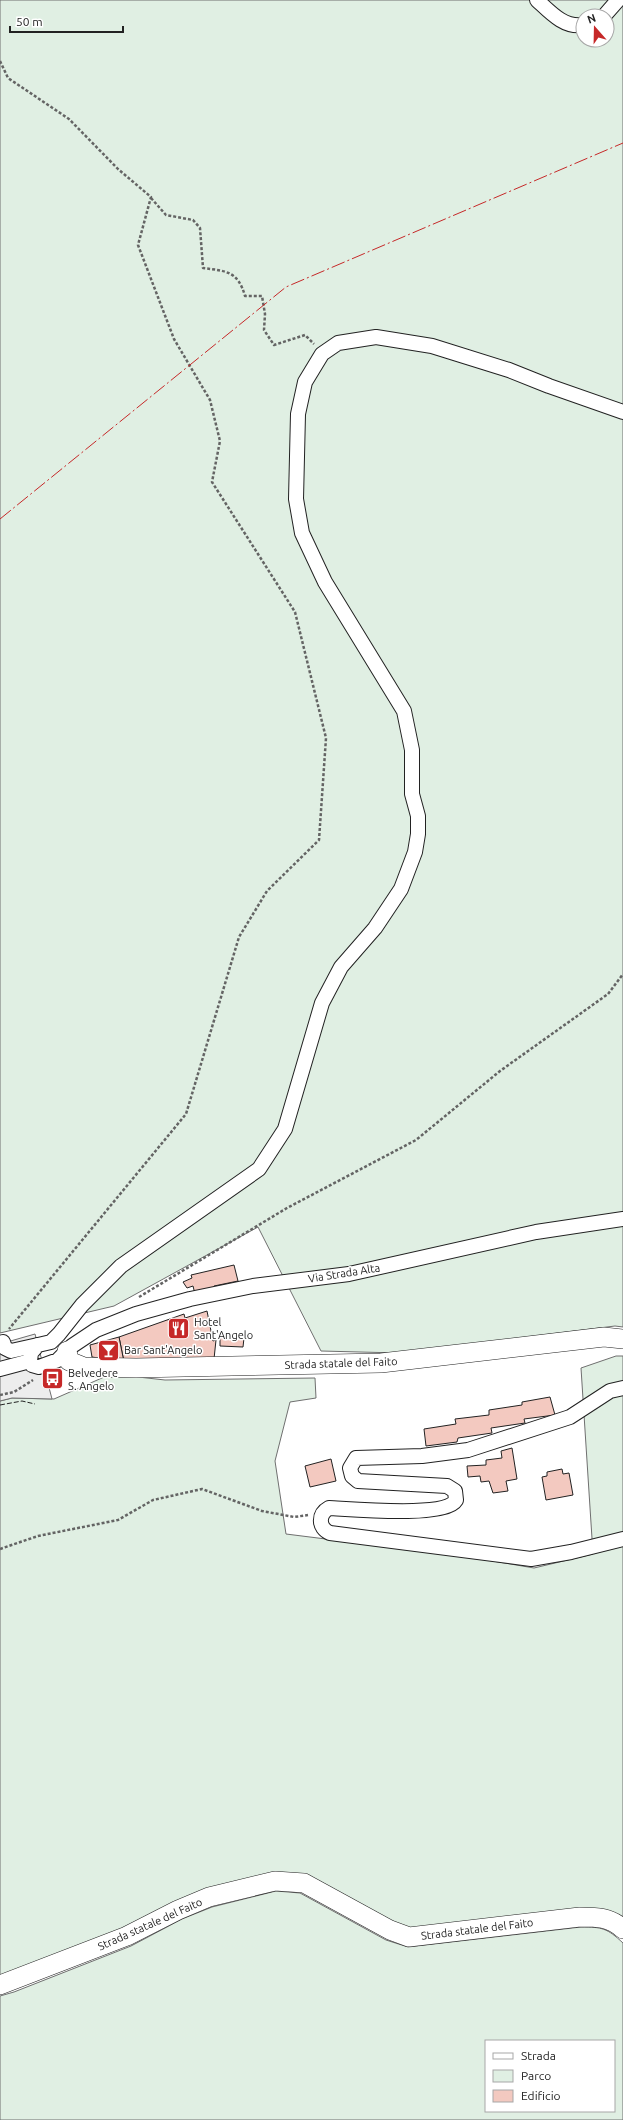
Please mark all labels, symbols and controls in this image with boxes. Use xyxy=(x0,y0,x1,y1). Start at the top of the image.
scale bar xyxy=(10,8,123,34)
north arrow xyxy=(575,8,615,48)
text: N xyxy=(586,12,597,26)
text: 50 m xyxy=(16,15,43,28)
street label: Via Strada Alta xyxy=(307,1261,381,1285)
restaurant icon: Hotel Sant'Angelo xyxy=(165,1315,191,1341)
place label: Hotel Sant'Angelo xyxy=(194,1316,253,1341)
bar icon: Bar Sant'Angelo xyxy=(96,1337,122,1363)
place label: Bar Sant'Angelo xyxy=(124,1344,202,1356)
street label: Strada statale del Faito xyxy=(284,1355,398,1371)
bus stop icon: Belvedere S. Angelo xyxy=(39,1366,65,1392)
place label: Belvedere S. Angelo xyxy=(68,1367,118,1392)
street label: Strada statale del Faito xyxy=(96,1896,204,1952)
street label: Strada statale del Faito xyxy=(420,1916,534,1942)
legend xyxy=(485,2040,615,2112)
text: Strada xyxy=(521,2049,556,2062)
text: Parco xyxy=(521,2069,551,2082)
text: Edificio xyxy=(521,2089,561,2102)

